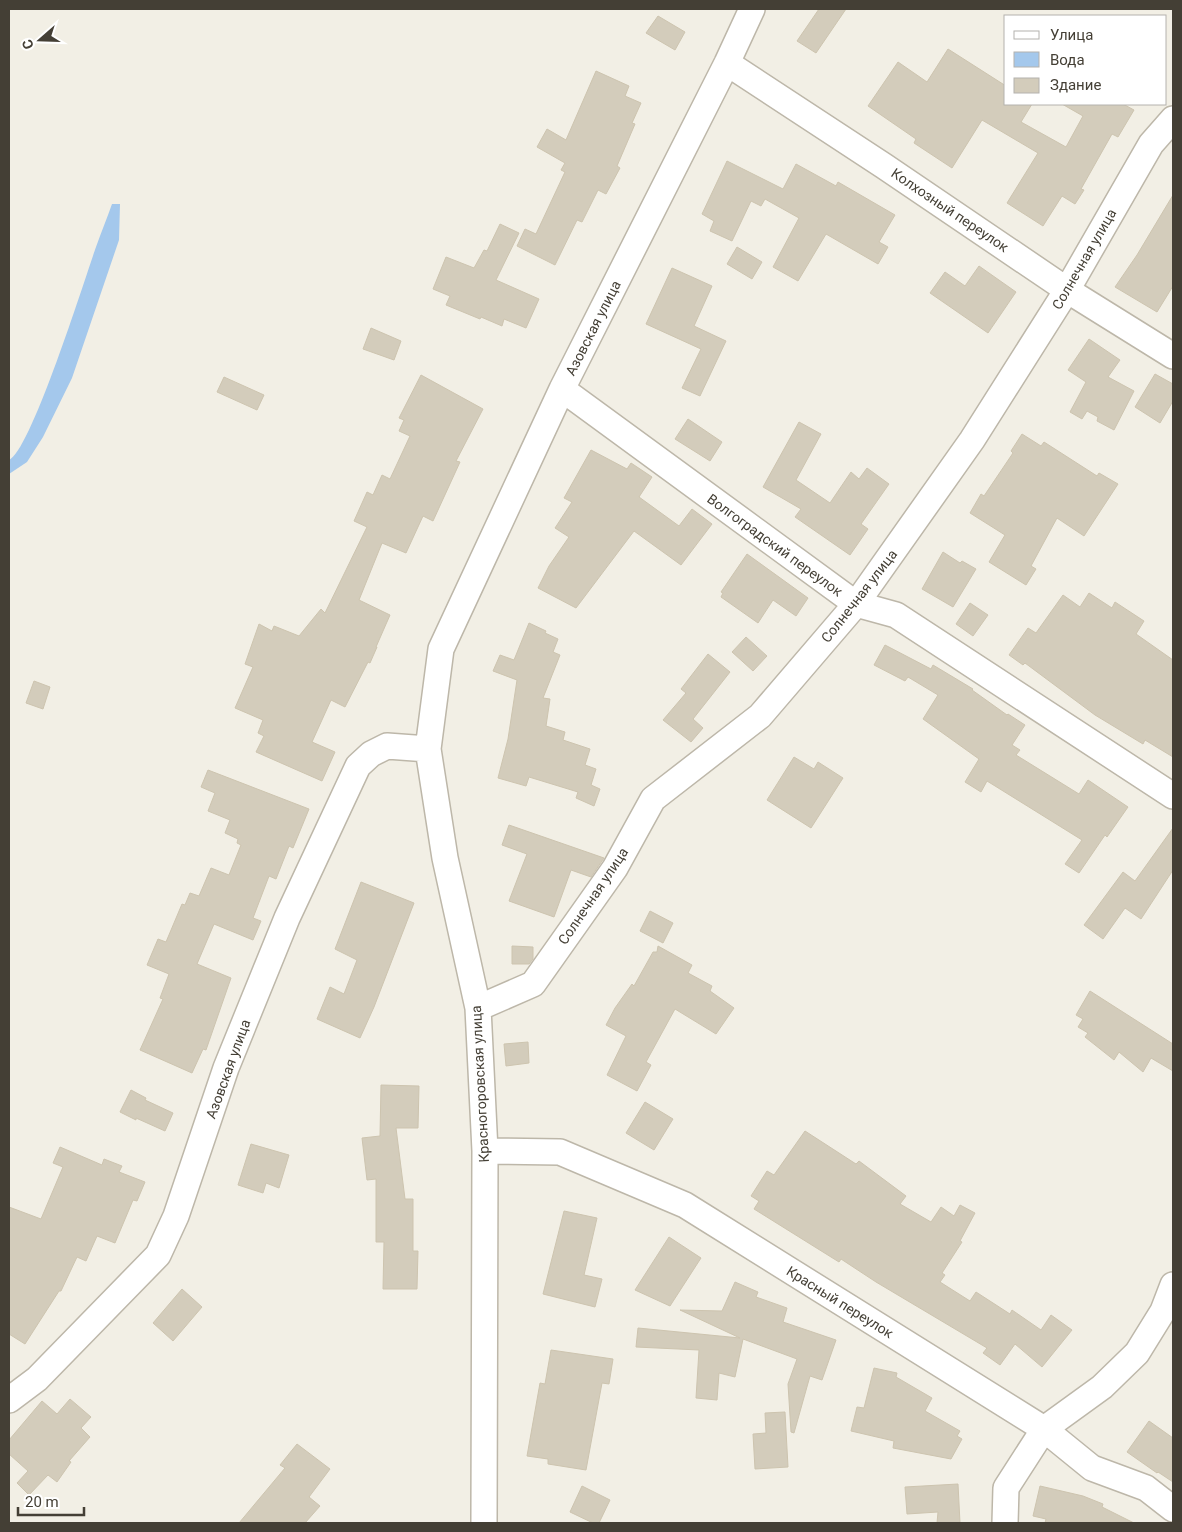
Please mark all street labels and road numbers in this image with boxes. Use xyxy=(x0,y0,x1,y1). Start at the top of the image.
street label: Колхозный переулок xyxy=(888,165,1012,255)
street label: Солнечная улица xyxy=(1049,206,1119,312)
street label: Азовская улица xyxy=(562,278,624,378)
street label: Волгоградский переулок xyxy=(704,490,846,600)
street label: Солнечная улица xyxy=(818,546,900,646)
street label: Солнечная улица xyxy=(555,844,631,948)
street label: Красногоровская улица xyxy=(468,1005,492,1163)
street label: Азовская улица xyxy=(203,1017,253,1121)
street label: Красный переулок xyxy=(784,1263,897,1342)

